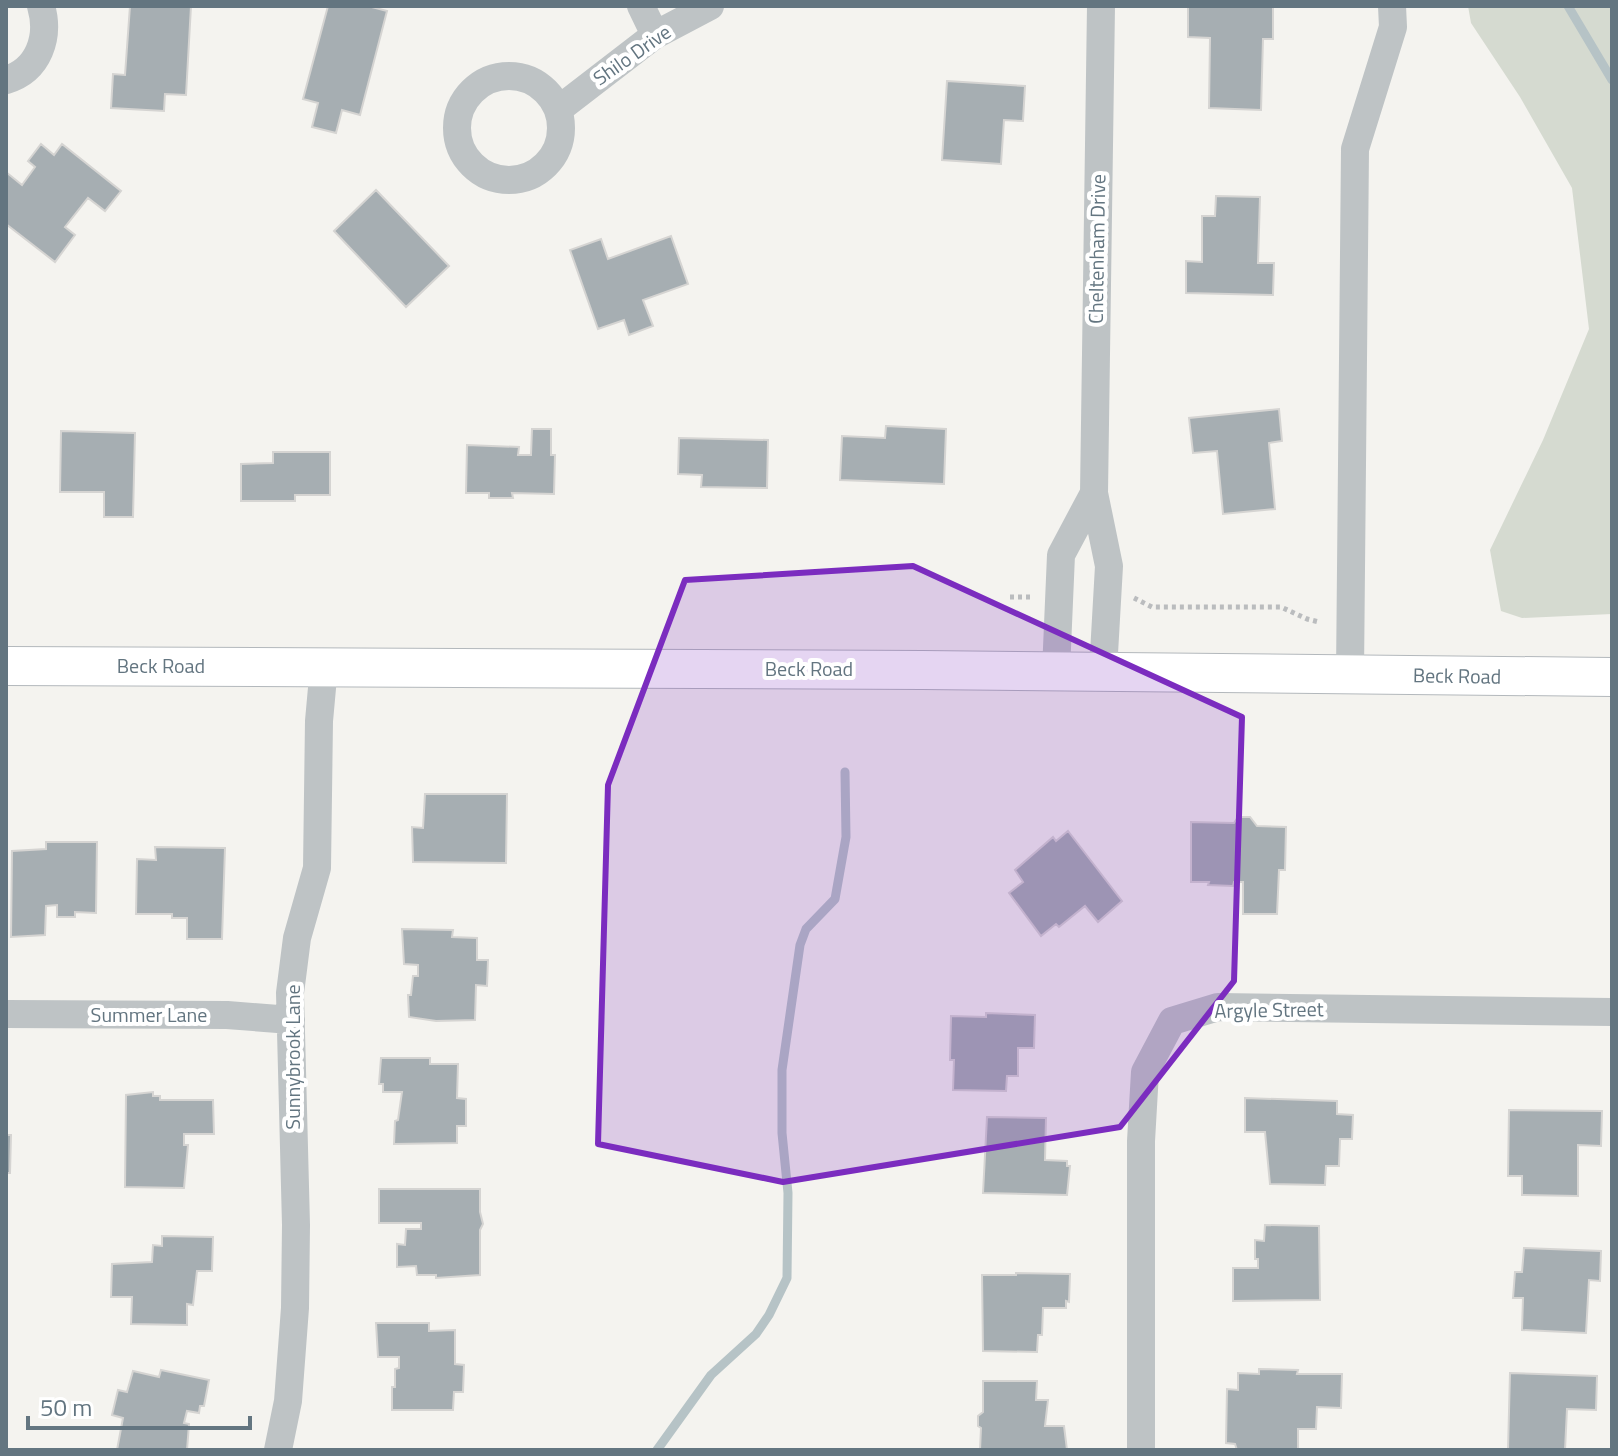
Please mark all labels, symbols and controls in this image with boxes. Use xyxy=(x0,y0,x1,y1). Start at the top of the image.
street label: Shilo Drive xyxy=(586,16,677,93)
street label: Cheltenham Drive xyxy=(1080,174,1113,324)
street label: Beck Road xyxy=(117,650,205,681)
street label: Beck Road xyxy=(765,653,853,684)
street label: Beck Road xyxy=(1413,659,1501,692)
street label: Sunnybrook Lane xyxy=(277,984,308,1130)
street label: Argyle Street xyxy=(1214,993,1324,1026)
street label: Summer Lane xyxy=(91,999,207,1030)
scale bar xyxy=(28,1380,250,1430)
text: 50 m xyxy=(40,1389,92,1425)

